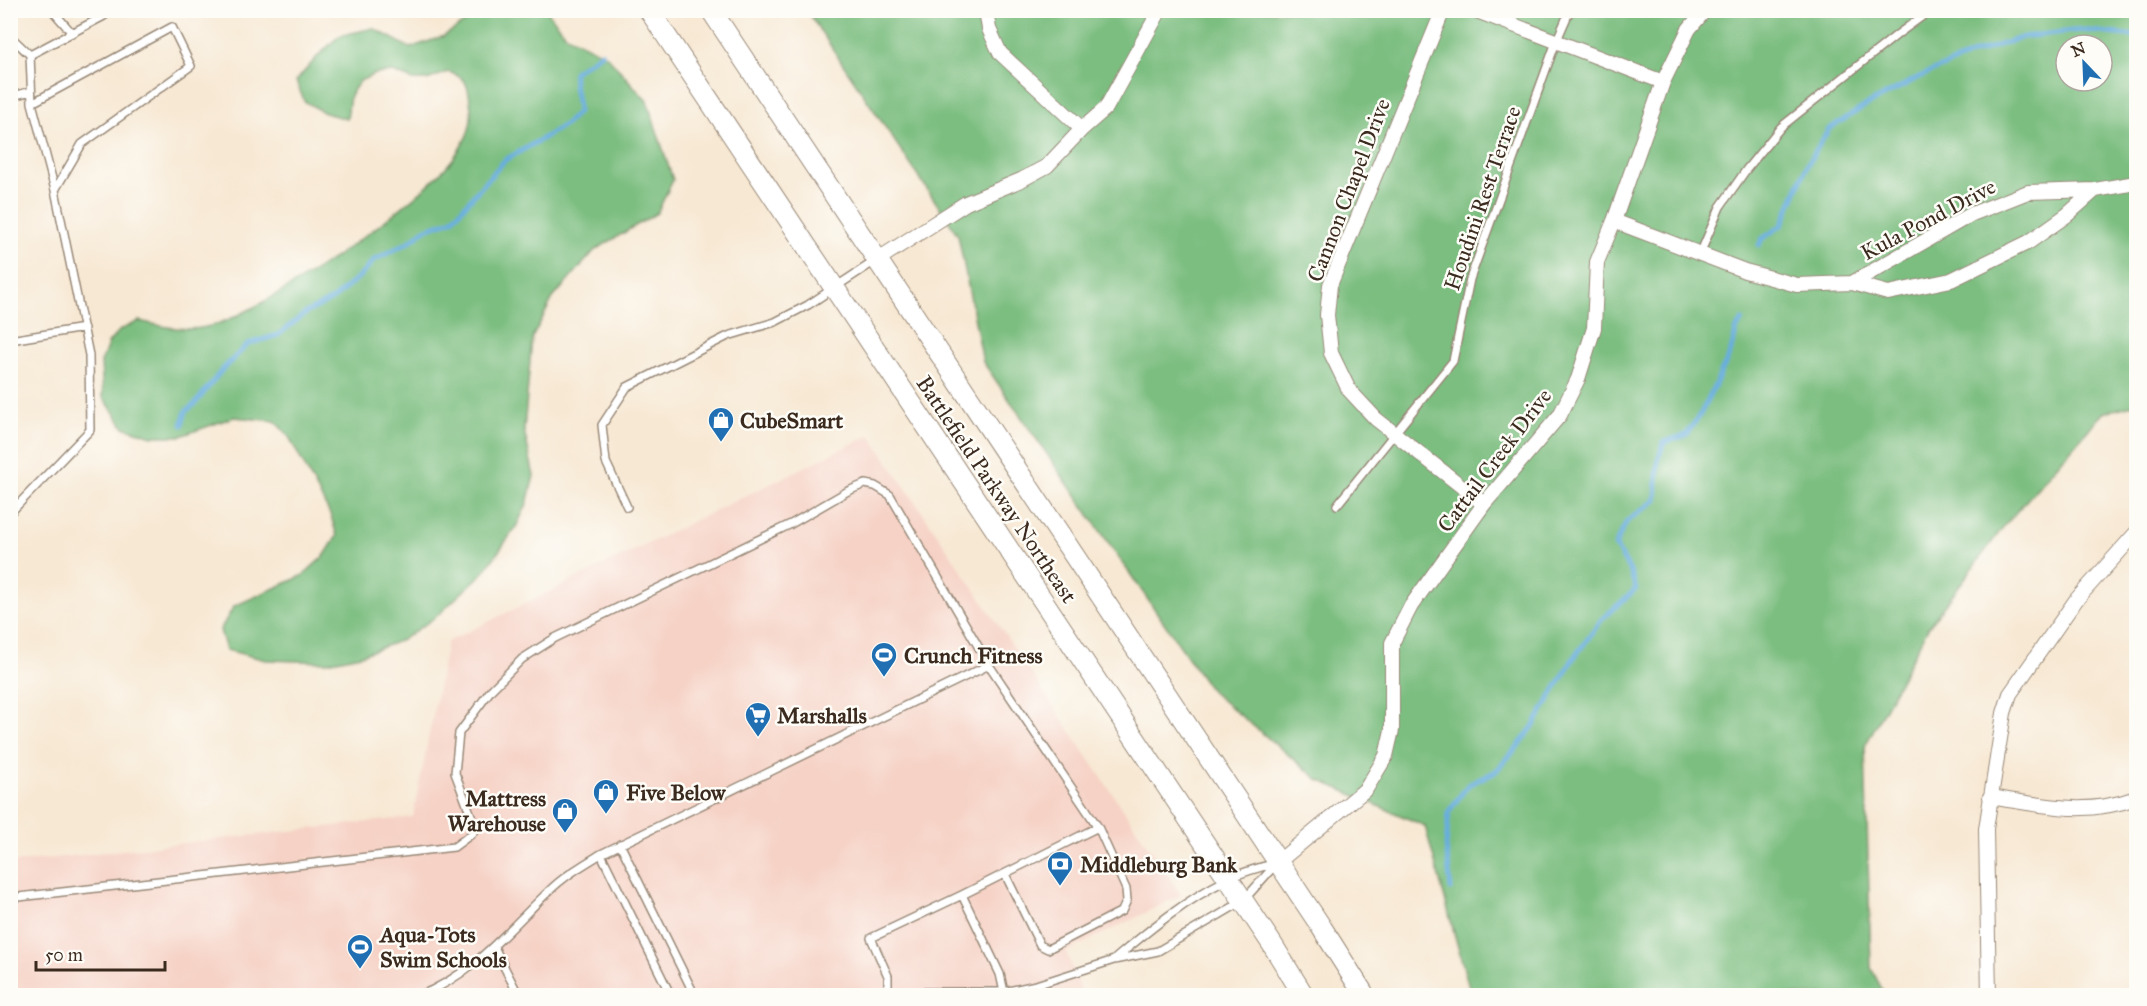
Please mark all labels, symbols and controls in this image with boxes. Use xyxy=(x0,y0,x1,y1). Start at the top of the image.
north arrow xyxy=(2054,33,2114,93)
text: N xyxy=(2068,38,2089,61)
street label: Cannon Chapel Drive xyxy=(1301,95,1396,286)
street label: Houdini Rest Terrace xyxy=(1438,102,1527,294)
street label: Kula Pond Drive xyxy=(1856,173,2000,266)
street label: Battlefield Parkway Northeast xyxy=(910,371,1083,608)
street label: Cattail Creek Drive xyxy=(1432,383,1557,538)
shop icon: CubeSmart xyxy=(706,405,736,443)
place label: CubeSmart xyxy=(740,407,843,434)
sports icon: Crunch Fitness xyxy=(869,640,899,678)
place label: Crunch Fitness xyxy=(904,642,1042,669)
supermarket icon: Marshalls xyxy=(743,700,773,738)
place label: Marshalls xyxy=(777,702,867,729)
shop icon: Five Below xyxy=(591,777,621,815)
place label: Five Below xyxy=(626,779,727,806)
place label: Mattress Warehouse xyxy=(447,785,546,837)
shop icon: Mattress Warehouse xyxy=(550,796,580,834)
bank icon: Middleburg Bank xyxy=(1045,849,1075,887)
place label: Middleburg Bank xyxy=(1080,851,1238,878)
place label: Aqua-Tots Swim Schools xyxy=(378,921,507,973)
sports icon: Aqua-Tots Swim Schools xyxy=(345,932,375,970)
scale bar xyxy=(36,934,165,972)
text: 50 m xyxy=(45,944,83,966)

